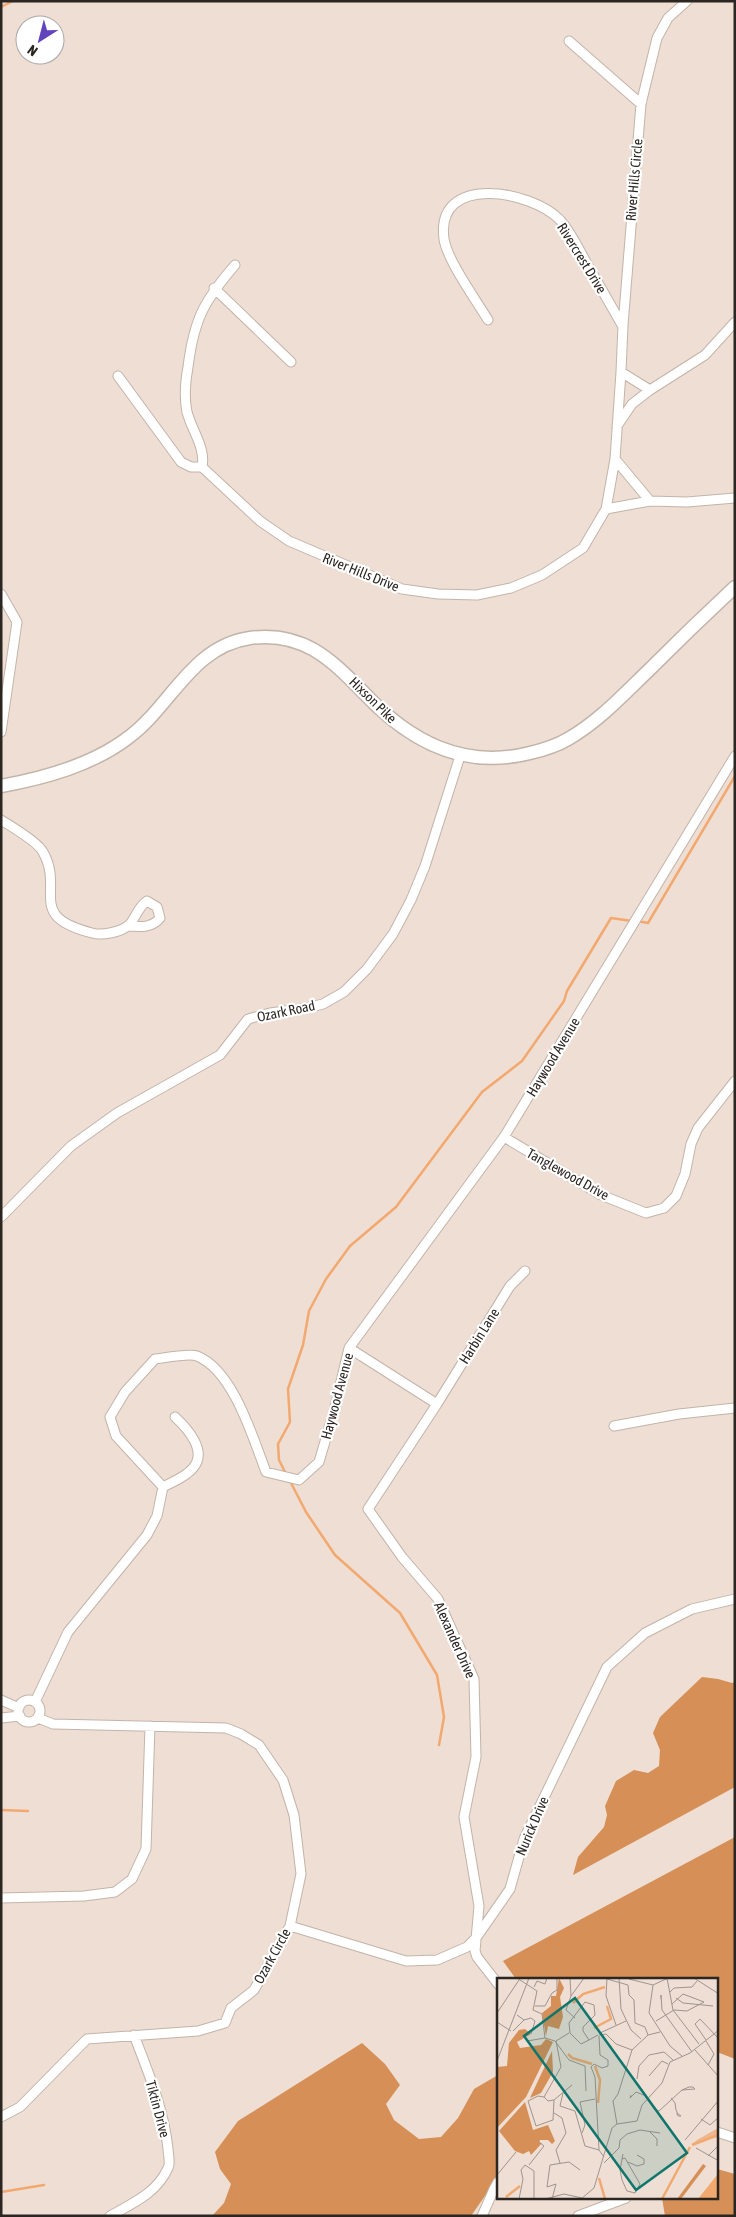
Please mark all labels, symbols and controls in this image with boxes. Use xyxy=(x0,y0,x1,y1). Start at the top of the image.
north arrow xyxy=(15,15,65,65)
text: N xyxy=(24,42,40,59)
street label: River Hills Circle xyxy=(622,138,646,222)
street label: Rivercrest Drive xyxy=(554,220,610,296)
street label: River Hills Drive xyxy=(320,549,402,595)
street label: Hixson Pike xyxy=(346,674,400,726)
street label: Ozark Road xyxy=(256,997,316,1025)
street label: Haywood Avenue xyxy=(523,1015,583,1099)
street label: Tanglewood Drive xyxy=(524,1145,612,1203)
street label: Harbin Lane xyxy=(456,1305,502,1367)
street label: Haywood Avenue xyxy=(318,1351,356,1441)
street label: Alexander Drive xyxy=(431,1599,479,1681)
street label: Nurick Drive xyxy=(512,1794,552,1858)
street label: Ozark Circle xyxy=(250,1926,294,1986)
inset map xyxy=(497,1978,718,2200)
street label: Tiktin Drive xyxy=(143,2079,173,2139)

